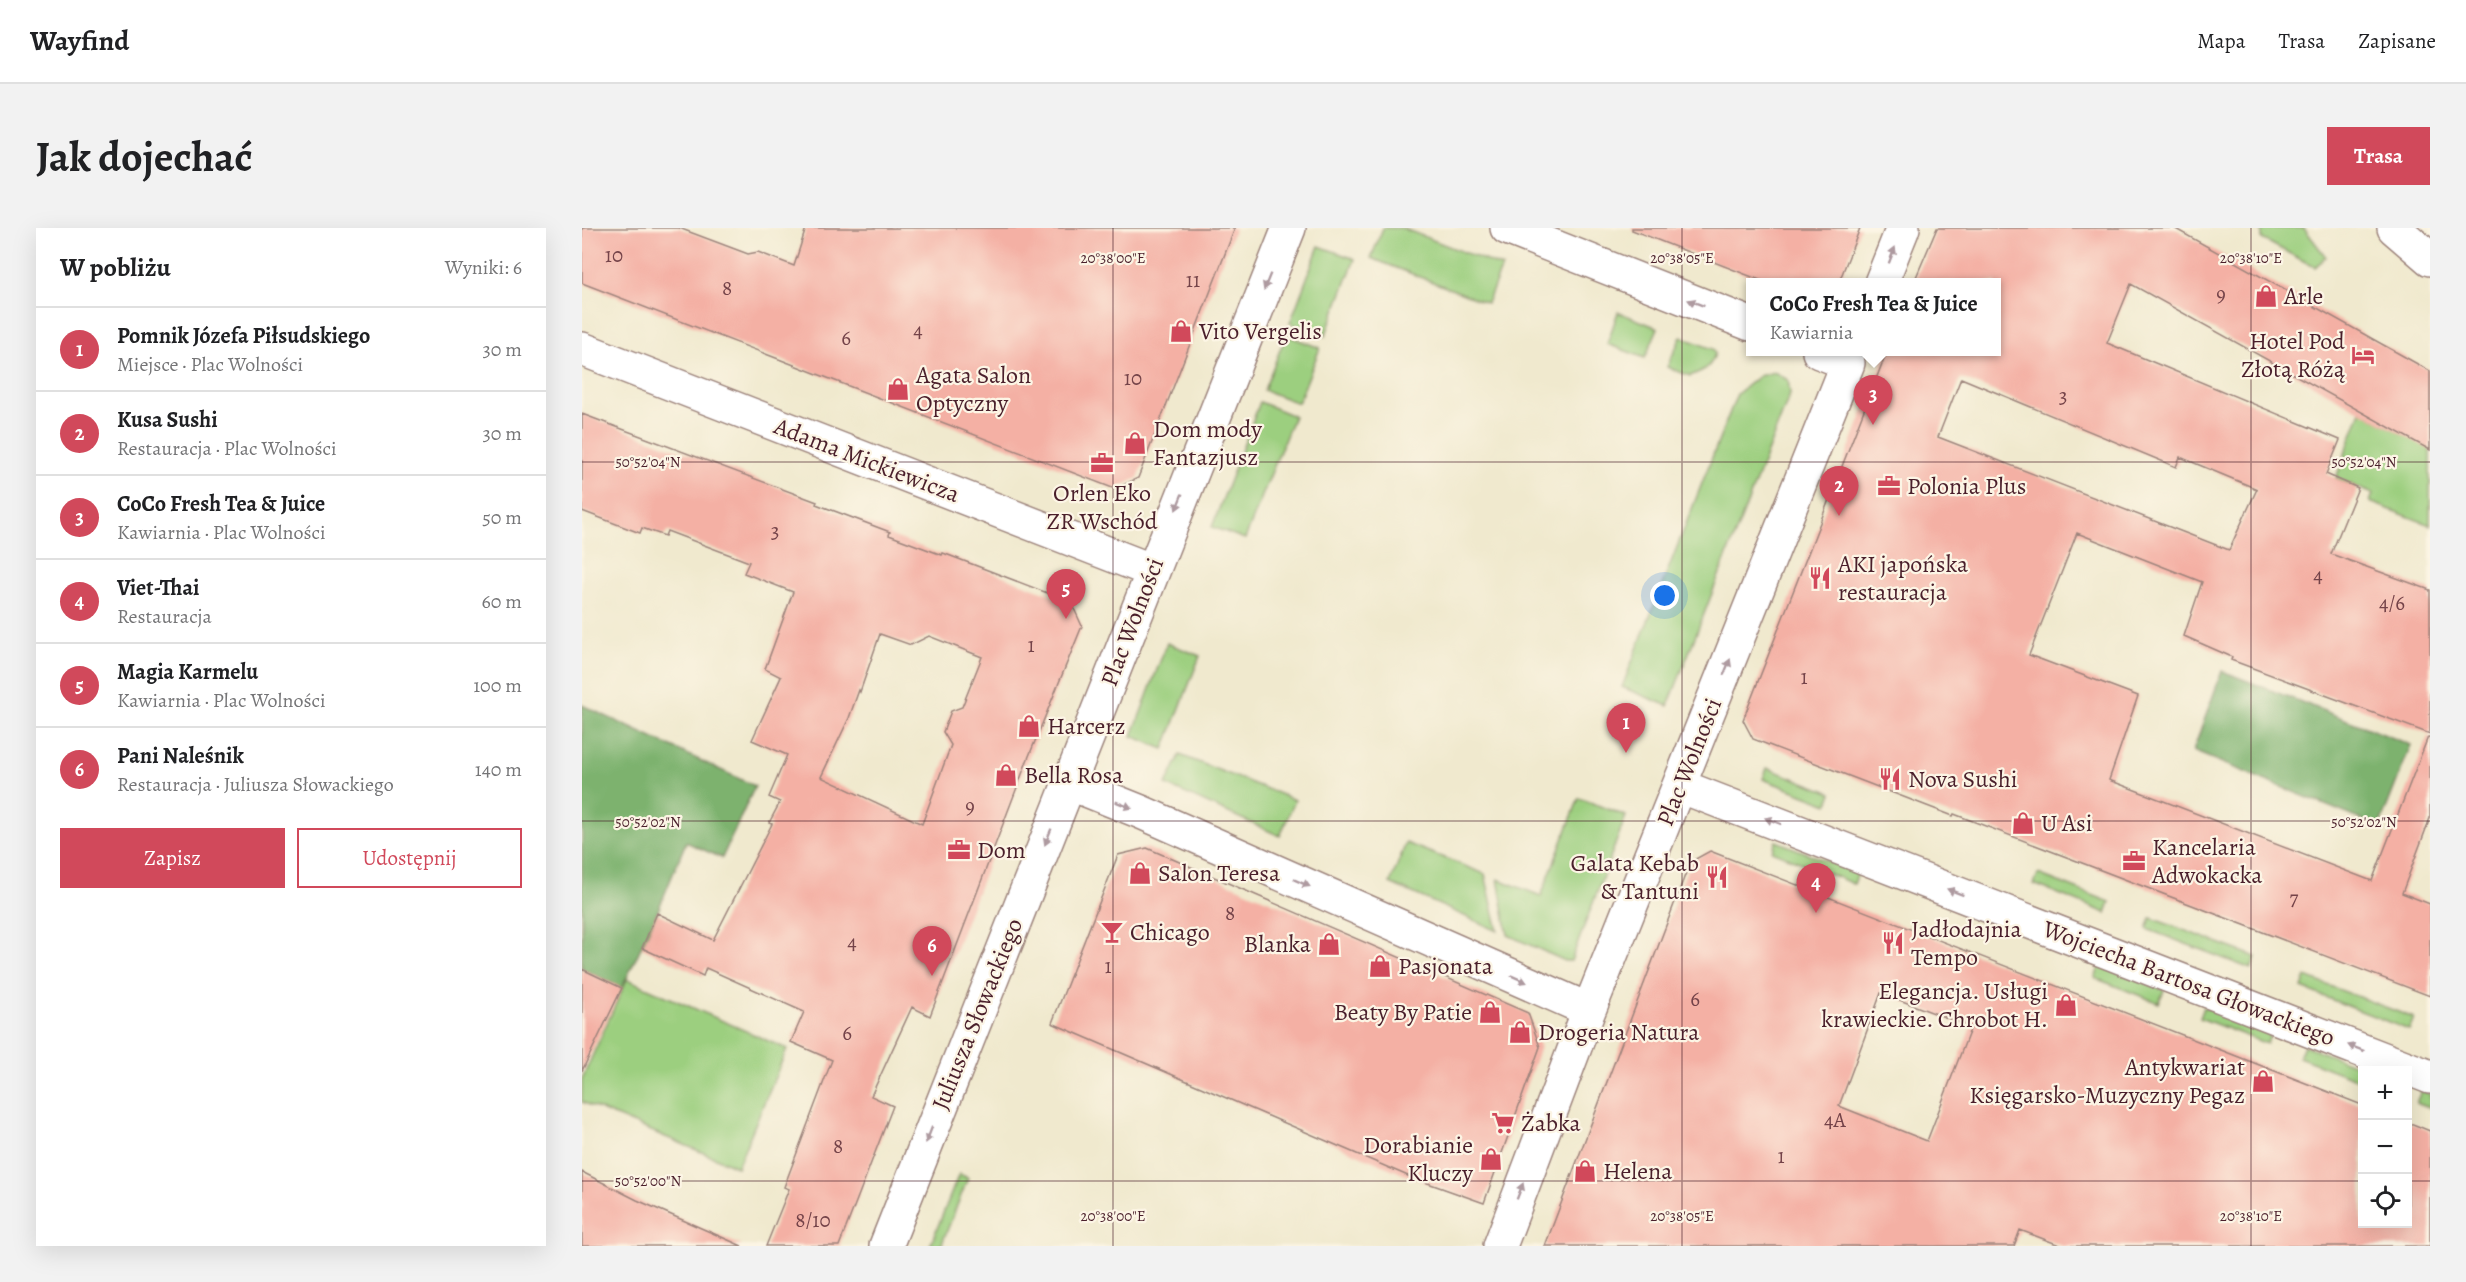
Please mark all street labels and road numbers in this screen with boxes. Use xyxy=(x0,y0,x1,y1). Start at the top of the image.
street label: Adama Mickiewicza xyxy=(769,410,965,510)
street label: Plac Wolności xyxy=(1093,553,1171,691)
street label: Plac Wolności xyxy=(1649,693,1729,831)
street label: Wojciecha Bartosa Głowackiego xyxy=(2038,912,2340,1054)
street label: Juliusza Słowackiego xyxy=(924,913,1030,1115)

